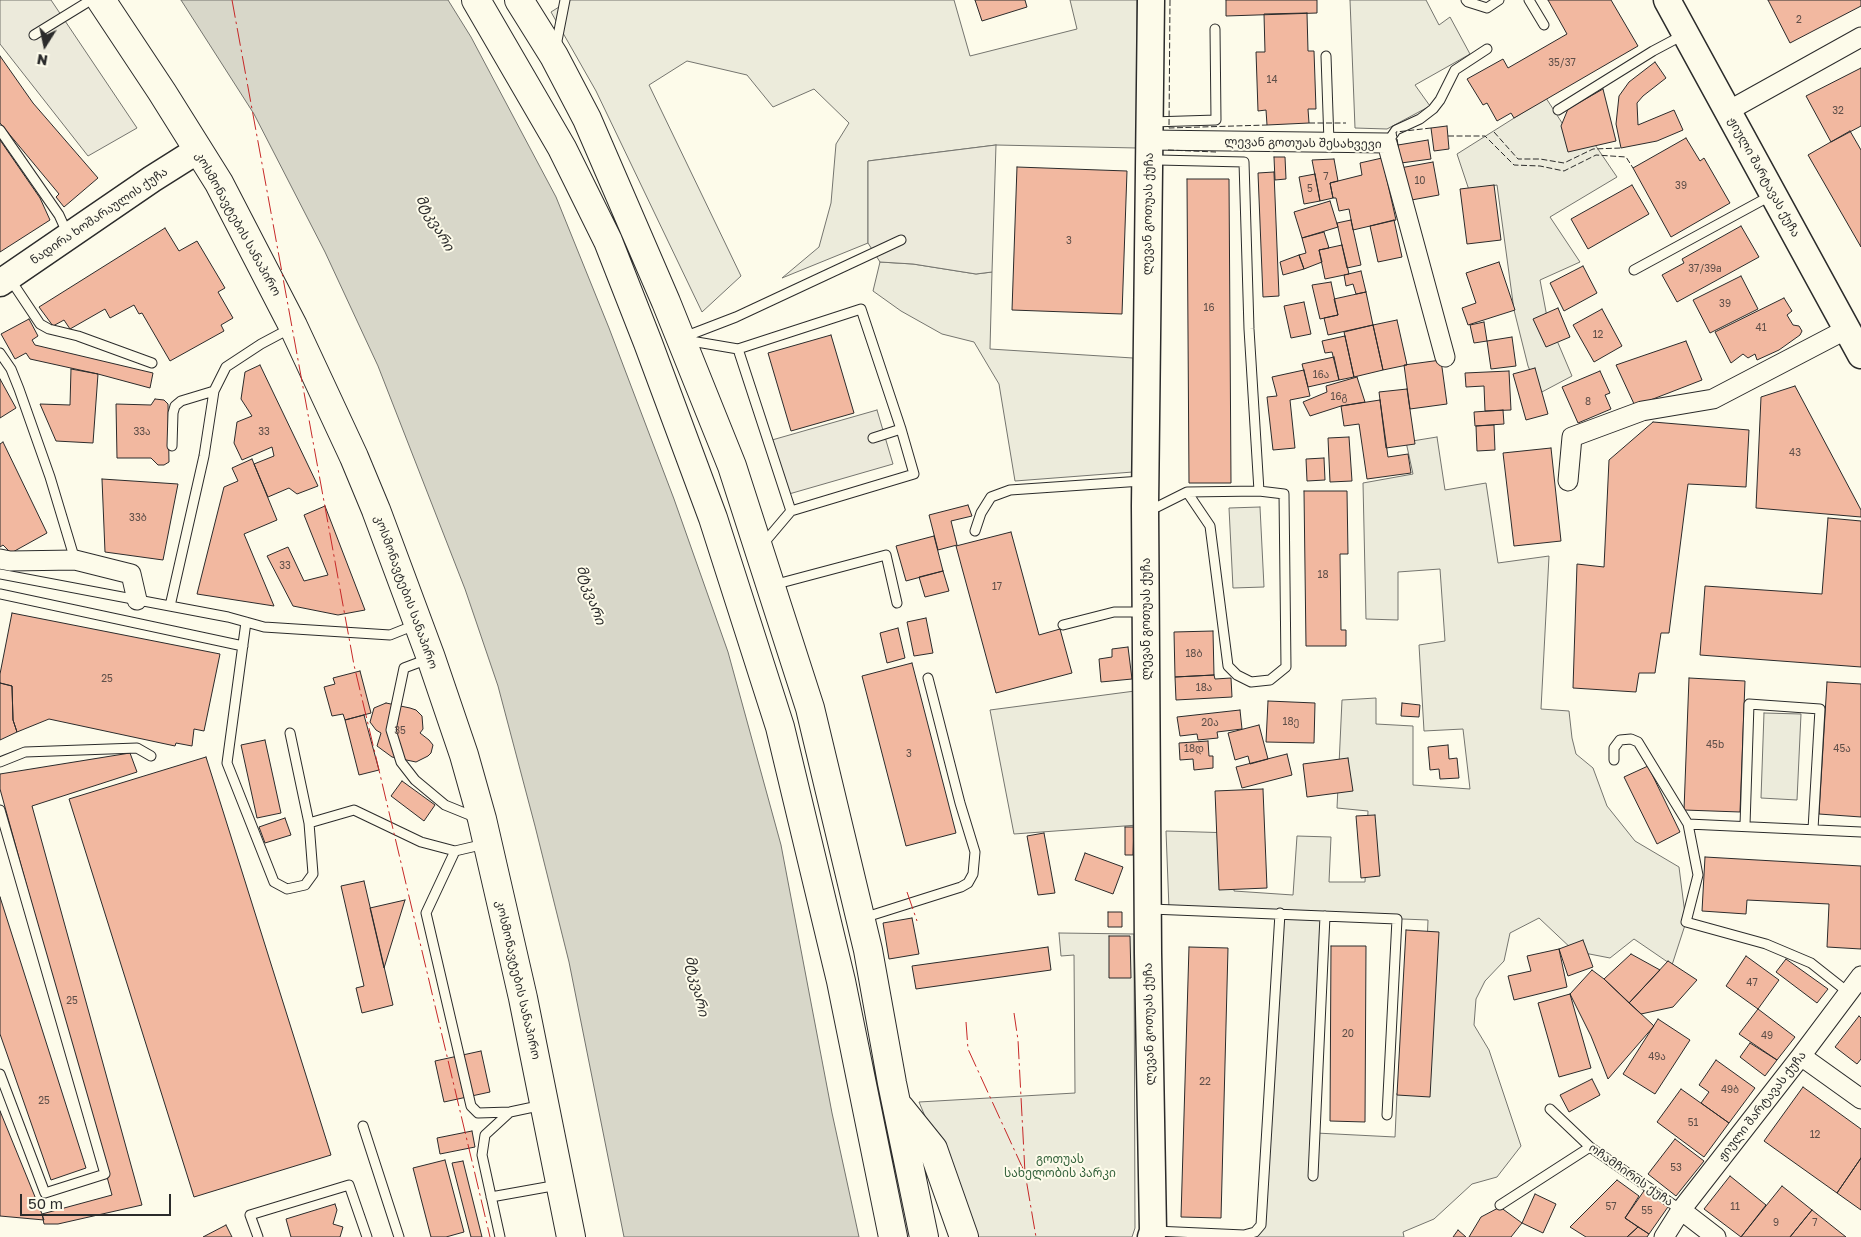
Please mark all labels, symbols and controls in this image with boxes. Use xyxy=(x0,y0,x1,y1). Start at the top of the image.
house number: 2 xyxy=(1796,14,1802,26)
north arrow xyxy=(20,20,70,70)
text: N xyxy=(36,51,49,70)
house number: 35/37 xyxy=(1548,57,1576,69)
house number: 14 xyxy=(1267,74,1277,86)
house number: 32 xyxy=(1832,105,1844,117)
street label: ჟიული შარტავას ქუჩა xyxy=(1725,114,1803,240)
street label: ლევან გოთუას შესახვევი xyxy=(1224,134,1382,152)
street label: კოსმონავტების სანაპირო xyxy=(192,149,284,299)
street label: ლევან გოთუას ქუჩა xyxy=(1140,153,1156,275)
street label: ნადირა ხოშარაულის ქუჩა xyxy=(28,165,170,267)
house number: 7 xyxy=(1323,171,1329,183)
house number: 10 xyxy=(1414,175,1426,187)
house number: 39 xyxy=(1675,180,1687,192)
house number: 5 xyxy=(1307,183,1313,195)
water label: მტკვარი xyxy=(412,192,458,254)
house number: 3 xyxy=(1066,235,1072,247)
house number: 37/39a xyxy=(1688,263,1722,275)
house number: 39 xyxy=(1719,298,1731,310)
house number: 16 xyxy=(1204,302,1214,314)
house number: 41 xyxy=(1756,322,1766,334)
house number: 12 xyxy=(1593,329,1603,341)
house number: 16ა xyxy=(1313,369,1329,381)
house number: 16გ xyxy=(1331,391,1347,403)
house number: 8 xyxy=(1585,396,1591,408)
house number: 33ა xyxy=(133,426,151,438)
house number: 33 xyxy=(258,426,270,438)
house number: 43 xyxy=(1789,447,1801,459)
house number: 33ბ xyxy=(129,512,147,524)
street label: კოსმონავტების სანაპირო xyxy=(371,513,441,671)
street label: ლევან გოთუას ქუჩა xyxy=(1139,558,1153,680)
house number: 33 xyxy=(279,560,291,572)
water label: მტკვარი xyxy=(573,563,609,627)
house number: 18 xyxy=(1318,569,1328,581)
house number: 17 xyxy=(992,581,1002,593)
house number: 18ბ xyxy=(1185,648,1203,660)
house number: 25 xyxy=(101,673,113,685)
house number: 18ა xyxy=(1196,682,1212,694)
house number: 18ე xyxy=(1283,716,1299,728)
house number: 20ა xyxy=(1201,717,1219,729)
house number: 35 xyxy=(394,725,406,737)
house number: 45b xyxy=(1706,739,1724,751)
house number: 18დ xyxy=(1184,743,1204,755)
house number: 45ა xyxy=(1833,743,1851,755)
house number: 3 xyxy=(906,748,912,760)
street label: კოსმონავტების სანაპირო xyxy=(493,899,543,1061)
water label: მტკვარი xyxy=(682,954,712,1018)
street label: ლევან გოთუას ქუჩა xyxy=(1141,963,1157,1085)
house number: 47 xyxy=(1746,977,1758,989)
house number: 25 xyxy=(66,995,78,1007)
house number: 20 xyxy=(1342,1028,1354,1040)
house number: 49 xyxy=(1761,1030,1773,1042)
street label: ჟიული შარტავას ქუჩა xyxy=(1715,1048,1809,1164)
house number: 49ა xyxy=(1648,1051,1666,1063)
house number: 22 xyxy=(1199,1076,1211,1088)
house number: 49ბ xyxy=(1721,1084,1739,1096)
house number: 25 xyxy=(38,1095,50,1107)
house number: 51 xyxy=(1688,1117,1698,1129)
house number: 12 xyxy=(1810,1129,1820,1141)
street label: ოჩამჩირის ქუჩა xyxy=(1586,1141,1676,1209)
park label: გოთუას სახელობის პარკი xyxy=(1004,1152,1116,1180)
house number: 53 xyxy=(1670,1162,1682,1174)
scale bar xyxy=(22,1184,174,1216)
text: 50 m xyxy=(28,1194,63,1212)
house number: 57 xyxy=(1605,1201,1617,1213)
house number: 11 xyxy=(1730,1201,1740,1213)
house number: 55 xyxy=(1641,1205,1653,1217)
house number: 9 xyxy=(1773,1217,1779,1229)
house number: 7 xyxy=(1812,1217,1818,1229)

